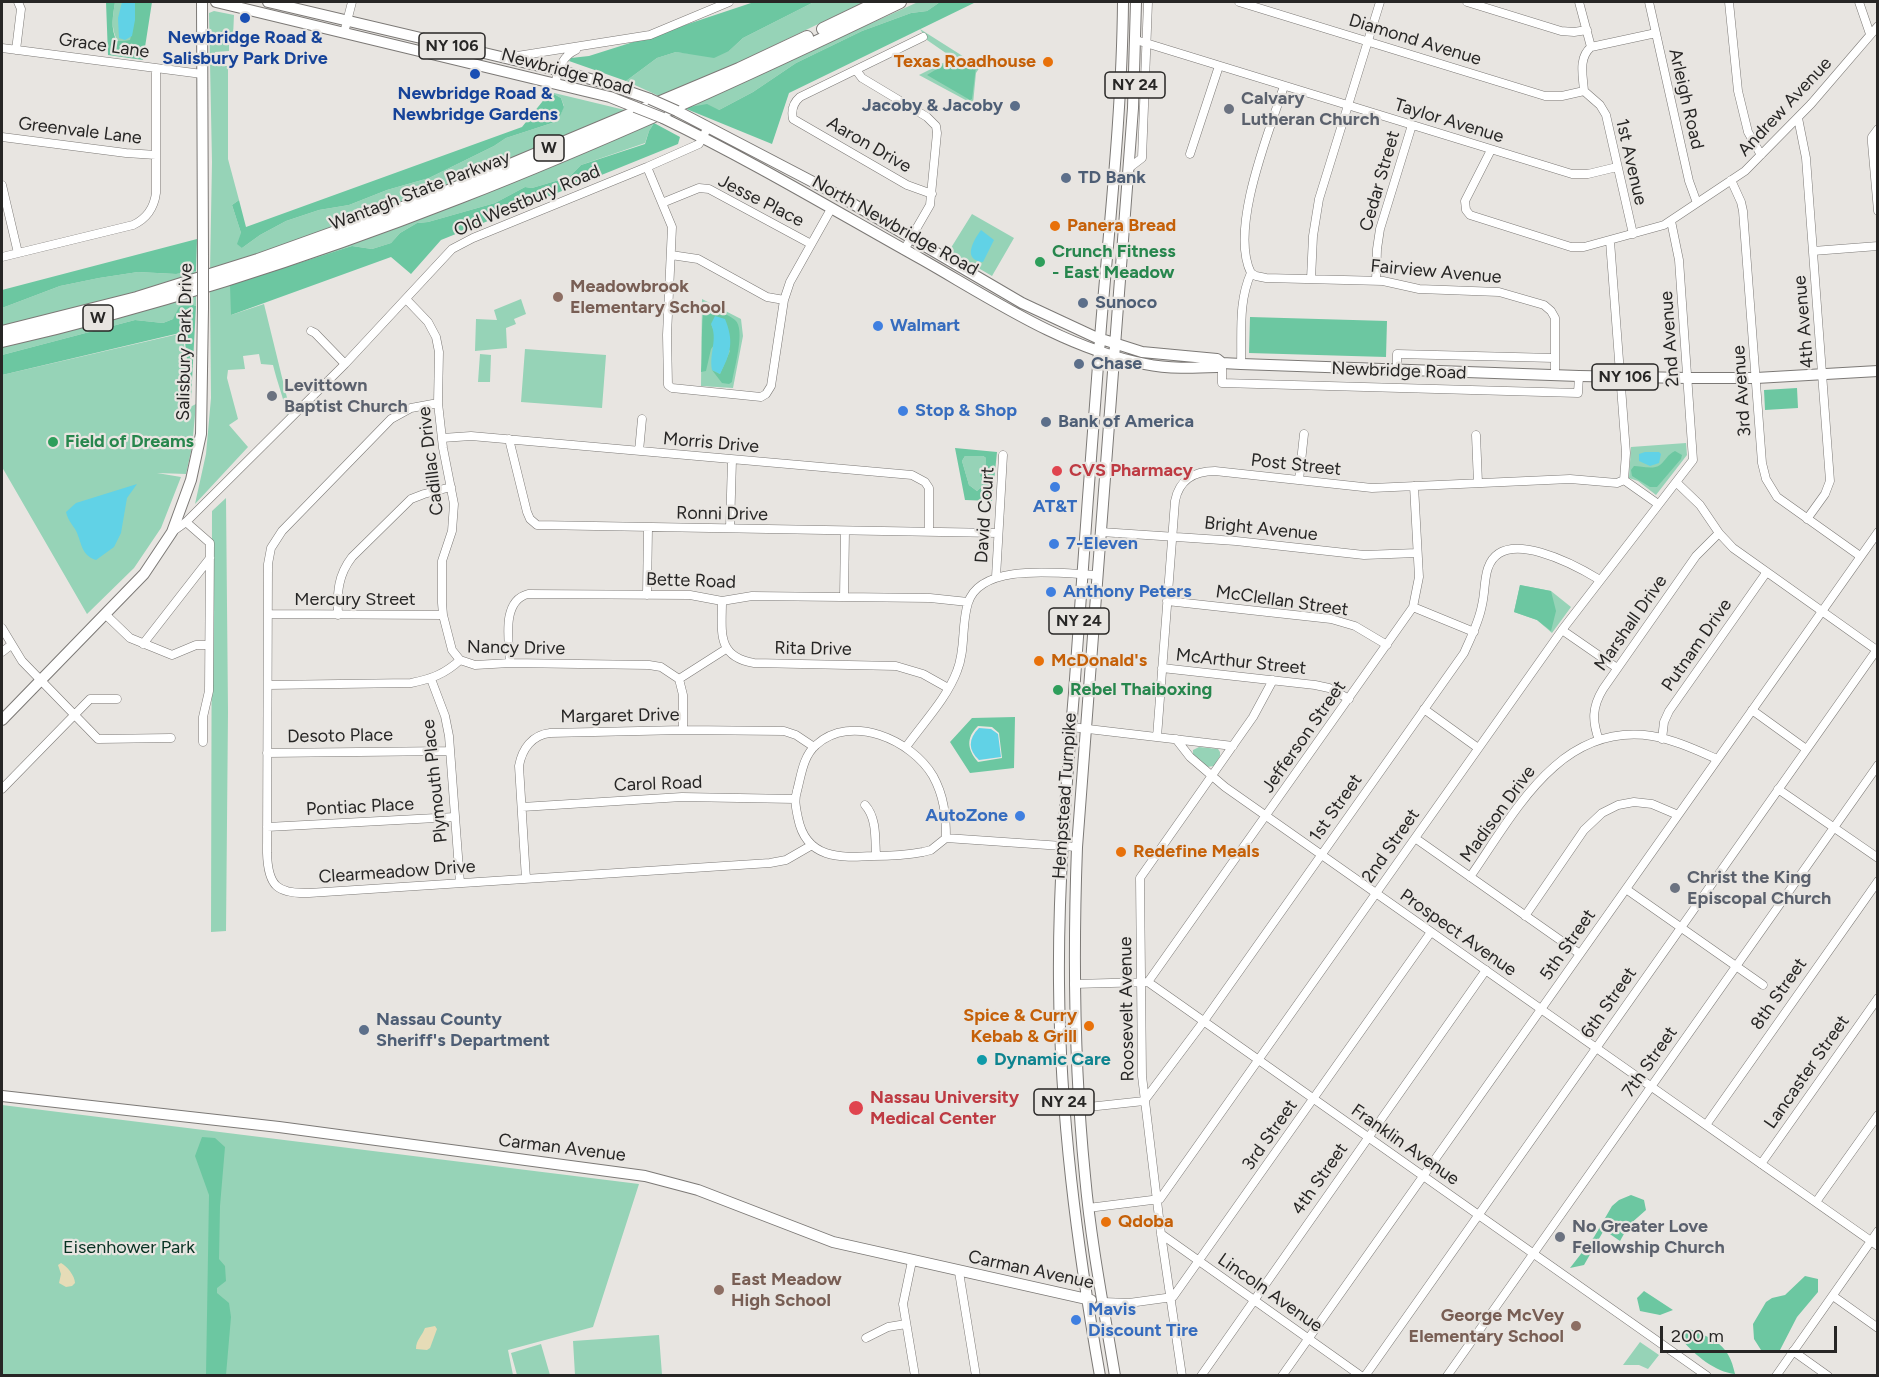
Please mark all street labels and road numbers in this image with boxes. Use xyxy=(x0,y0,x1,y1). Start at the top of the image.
street label: Diamond Avenue xyxy=(1346,10,1484,70)
street label: Grace Lane xyxy=(57,29,151,63)
road number: NY 106 xyxy=(419,33,485,59)
street label: Newbridge Road xyxy=(499,44,635,100)
street label: Arleigh Road xyxy=(1664,47,1708,151)
street label: Andrew Avenue xyxy=(1733,53,1837,161)
road number: NY 24 xyxy=(1105,72,1165,98)
street label: Taylor Avenue xyxy=(1392,94,1506,148)
street label: Aaron Drive xyxy=(823,112,915,178)
street label: Greenvale Lane xyxy=(17,113,143,149)
street label: 1st Avenue xyxy=(1611,117,1651,207)
street label: Cedar Street xyxy=(1355,128,1405,234)
road number: W xyxy=(534,135,564,161)
street label: Wantagh State Parkway xyxy=(327,147,513,235)
street label: Old Westbury Road xyxy=(451,160,603,242)
street label: Jesse Place xyxy=(715,170,807,232)
street label: North Newbridge Road xyxy=(808,171,982,281)
street label: Fairview Avenue xyxy=(1369,256,1503,288)
street label: Salisbury Park Drive xyxy=(173,263,197,421)
street label: 4th Avenue xyxy=(1789,275,1819,369)
street label: 2nd Avenue xyxy=(1656,290,1684,388)
road number: W xyxy=(83,305,113,331)
street label: 3rd Avenue xyxy=(1728,344,1756,438)
street label: Newbridge Road xyxy=(1331,358,1467,384)
road number: NY 106 xyxy=(1592,364,1658,390)
street label: Cadillac Drive xyxy=(414,405,448,517)
street label: Morris Drive xyxy=(662,428,760,458)
street label: Post Street xyxy=(1250,450,1342,480)
street label: David Court xyxy=(971,466,999,564)
street label: Ronni Drive xyxy=(676,502,768,526)
street label: Bright Avenue xyxy=(1203,512,1319,546)
street label: Bette Road xyxy=(646,569,736,593)
street label: Marshall Drive xyxy=(1590,571,1672,675)
street label: McClellan Street xyxy=(1214,581,1350,621)
street label: Mercury Street xyxy=(294,589,416,611)
street label: Putnam Drive xyxy=(1657,595,1737,695)
road number: NY 24 xyxy=(1049,608,1109,634)
street label: Nancy Drive xyxy=(467,636,565,660)
street label: Rita Drive xyxy=(774,638,852,660)
street label: McArthur Street xyxy=(1175,644,1307,680)
street label: Jefferson Street xyxy=(1257,677,1351,797)
street label: Margaret Drive xyxy=(560,704,680,728)
street label: Hempstead Turnpike xyxy=(1048,712,1082,880)
street label: Plymouth Place xyxy=(418,718,452,844)
street label: Desoto Place xyxy=(287,724,393,748)
street label: Madison Drive xyxy=(1456,762,1540,866)
street label: 1st Street xyxy=(1305,770,1367,846)
street label: Carol Road xyxy=(613,772,703,796)
street label: Pontiac Place xyxy=(305,793,415,821)
street label: 2nd Street xyxy=(1358,805,1424,887)
street label: Clearmeadow Drive xyxy=(318,856,476,888)
street label: Prospect Avenue xyxy=(1395,885,1521,981)
street label: 5th Street xyxy=(1536,905,1600,985)
street label: Roosevelt Avenue xyxy=(1115,936,1139,1082)
street label: 8th Street xyxy=(1746,954,1812,1034)
street label: 6th Street xyxy=(1577,963,1641,1043)
street label: Lancaster Street xyxy=(1760,1011,1854,1133)
street label: 7th Street xyxy=(1618,1022,1682,1102)
road number: NY 24 xyxy=(1034,1089,1094,1115)
street label: 3rd Street xyxy=(1238,1096,1302,1174)
street label: Franklin Avenue xyxy=(1347,1100,1463,1190)
street label: Carman Avenue xyxy=(497,1129,627,1167)
street label: 4th Street xyxy=(1287,1139,1353,1219)
street label: Carman Avenue xyxy=(966,1246,1096,1294)
street label: Lincoln Avenue xyxy=(1213,1249,1327,1337)

